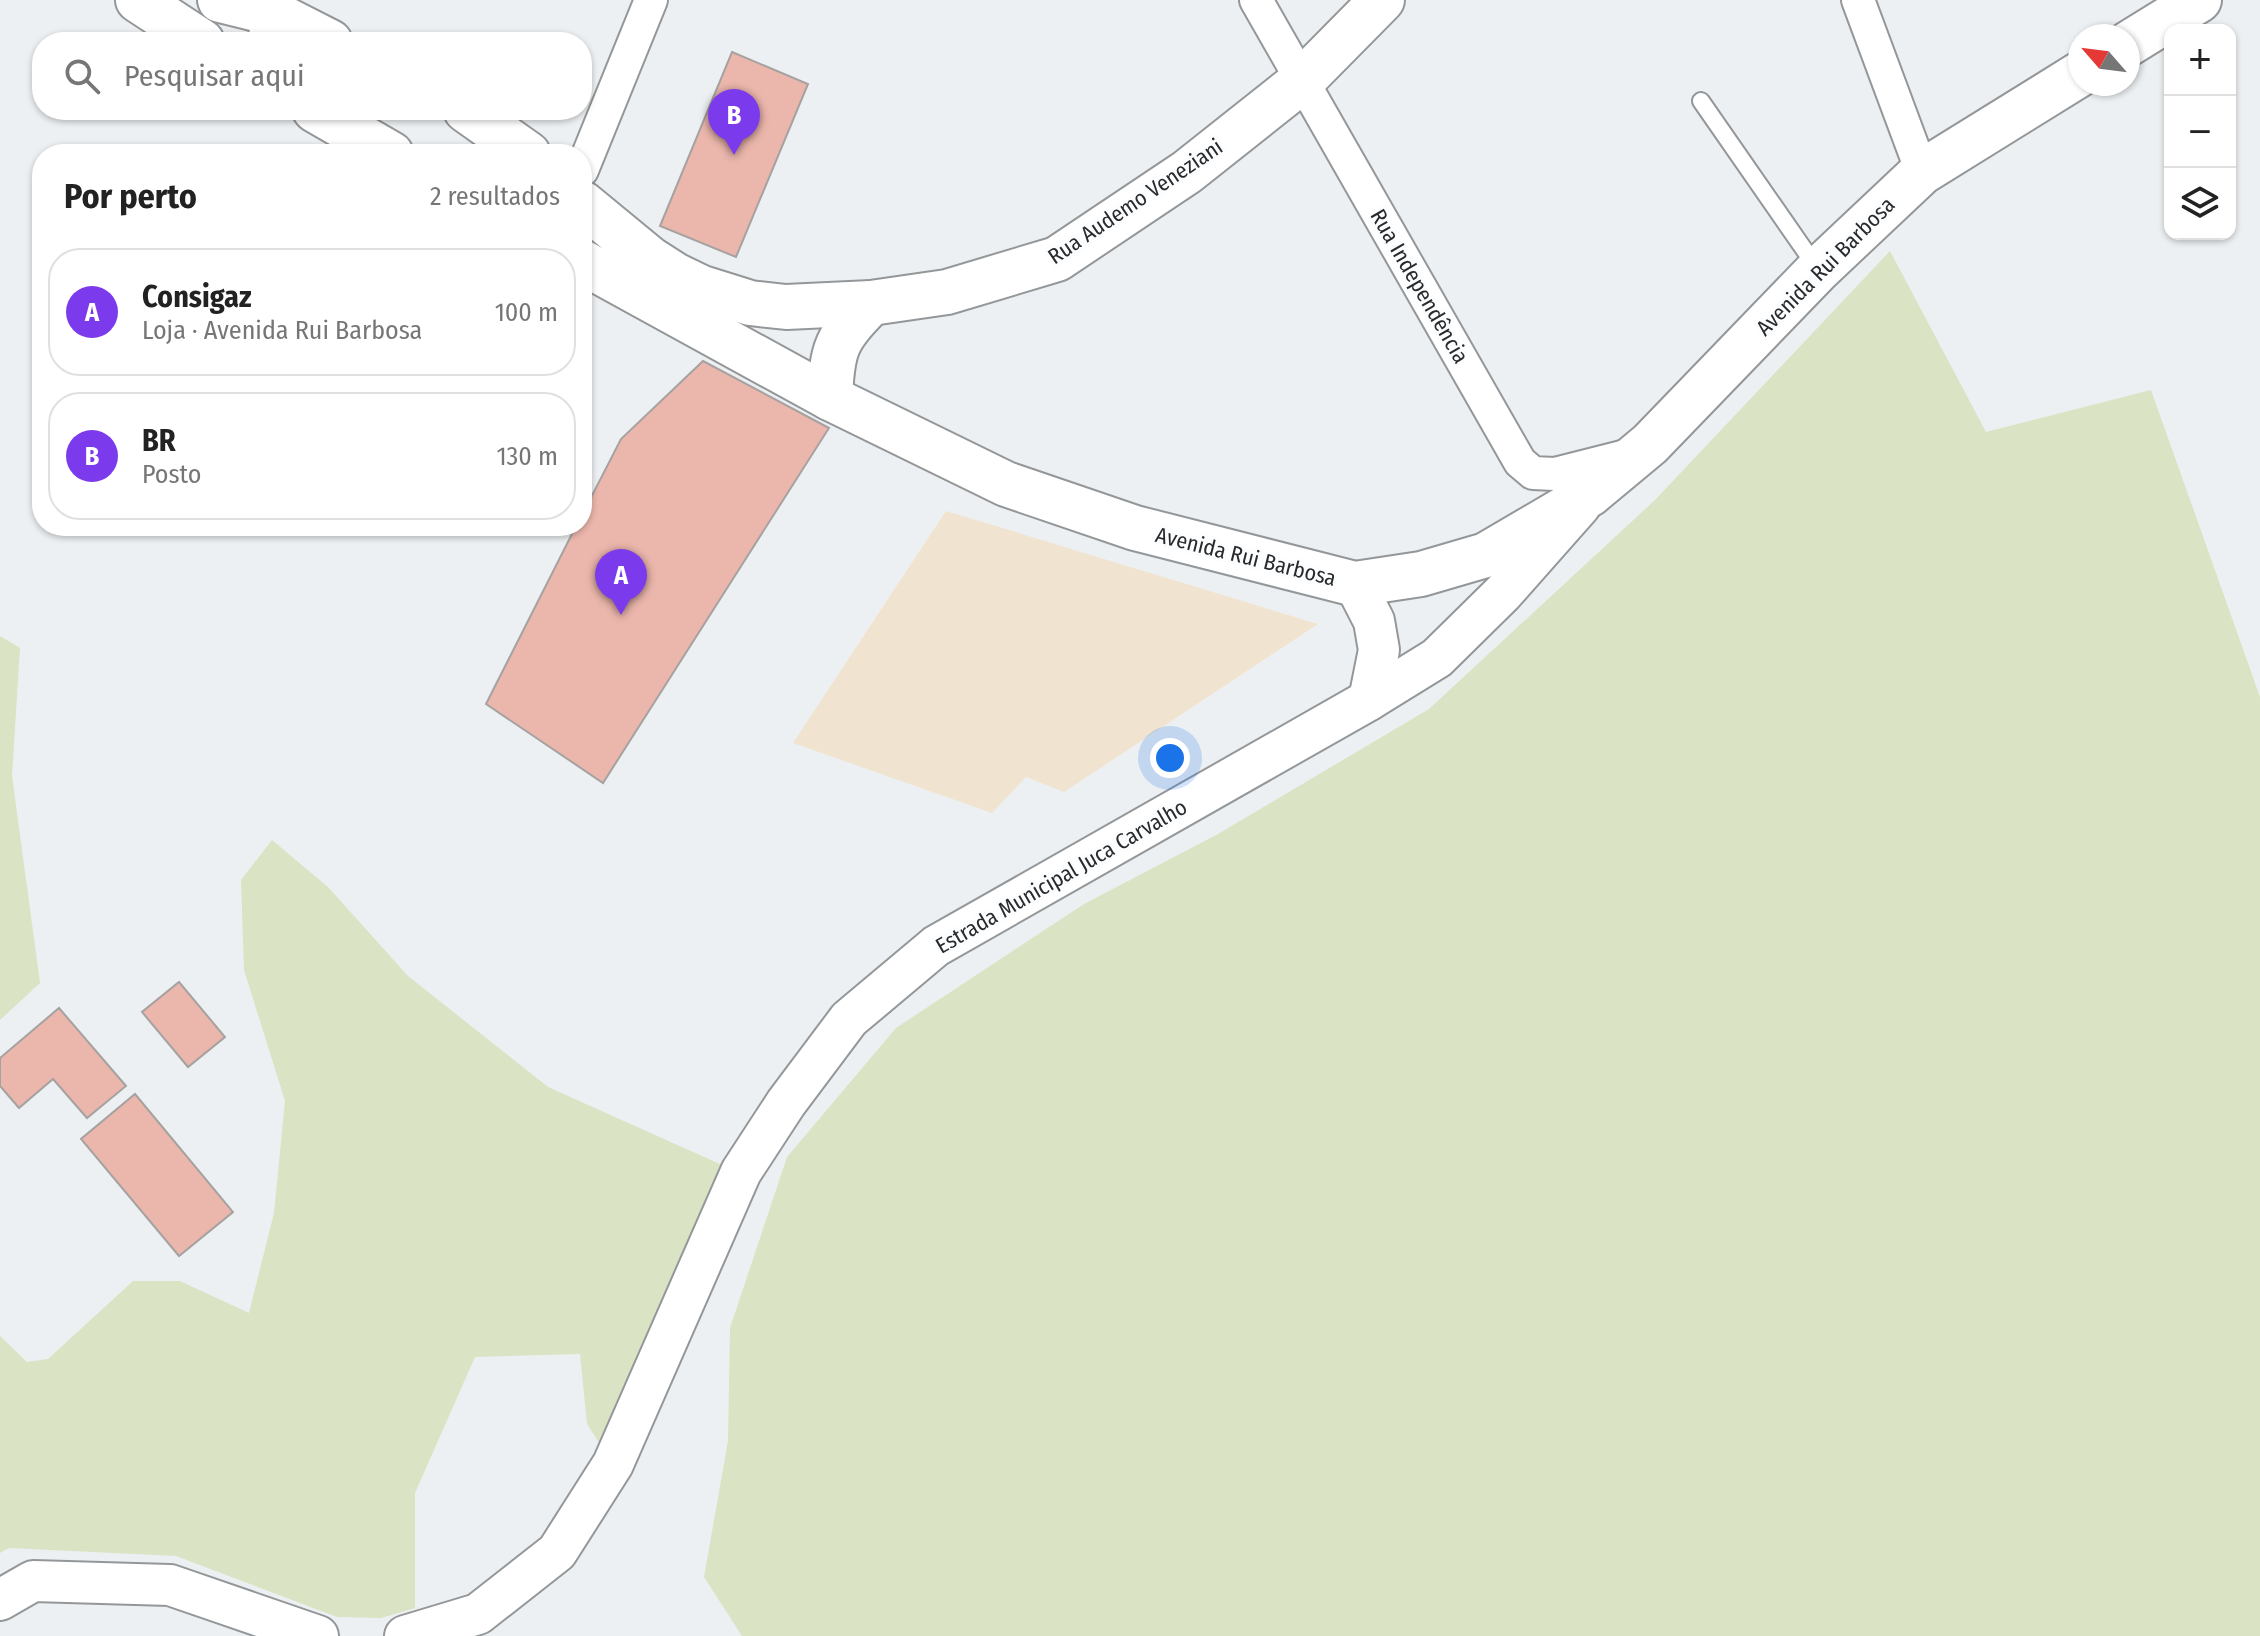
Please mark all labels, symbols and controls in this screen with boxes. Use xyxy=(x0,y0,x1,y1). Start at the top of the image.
north arrow xyxy=(2068,24,2140,96)
map controls xyxy=(2164,24,2236,240)
button: + xyxy=(2164,24,2236,96)
search box xyxy=(32,32,592,120)
icon: search xyxy=(60,54,104,98)
text: Pesquisar aqui xyxy=(124,58,305,94)
pin: B xyxy=(708,89,760,155)
button: − xyxy=(2164,96,2236,168)
street label: Rua Audemo Veneziani xyxy=(1043,133,1228,270)
button: layers xyxy=(2164,168,2236,240)
text: Por perto xyxy=(64,176,197,217)
text: 2 resultados xyxy=(430,181,560,212)
street label: Avenida Rui Barbosa xyxy=(1750,191,1900,341)
street label: Rua Independência xyxy=(1364,204,1475,368)
text: Consigaz xyxy=(142,279,251,315)
text: A xyxy=(85,297,99,328)
text: 100 m xyxy=(495,297,558,328)
text: Loja · Avenida Rui Barbosa xyxy=(142,315,422,346)
text: BR xyxy=(142,423,176,459)
text: B xyxy=(85,441,99,472)
text: 130 m xyxy=(496,441,558,472)
text: Posto xyxy=(142,459,201,490)
street label: Avenida Rui Barbosa xyxy=(1153,521,1339,592)
pin: A xyxy=(595,549,647,615)
your location xyxy=(1150,738,1190,778)
street label: Estrada Municipal Juca Carvalho xyxy=(931,793,1192,960)

